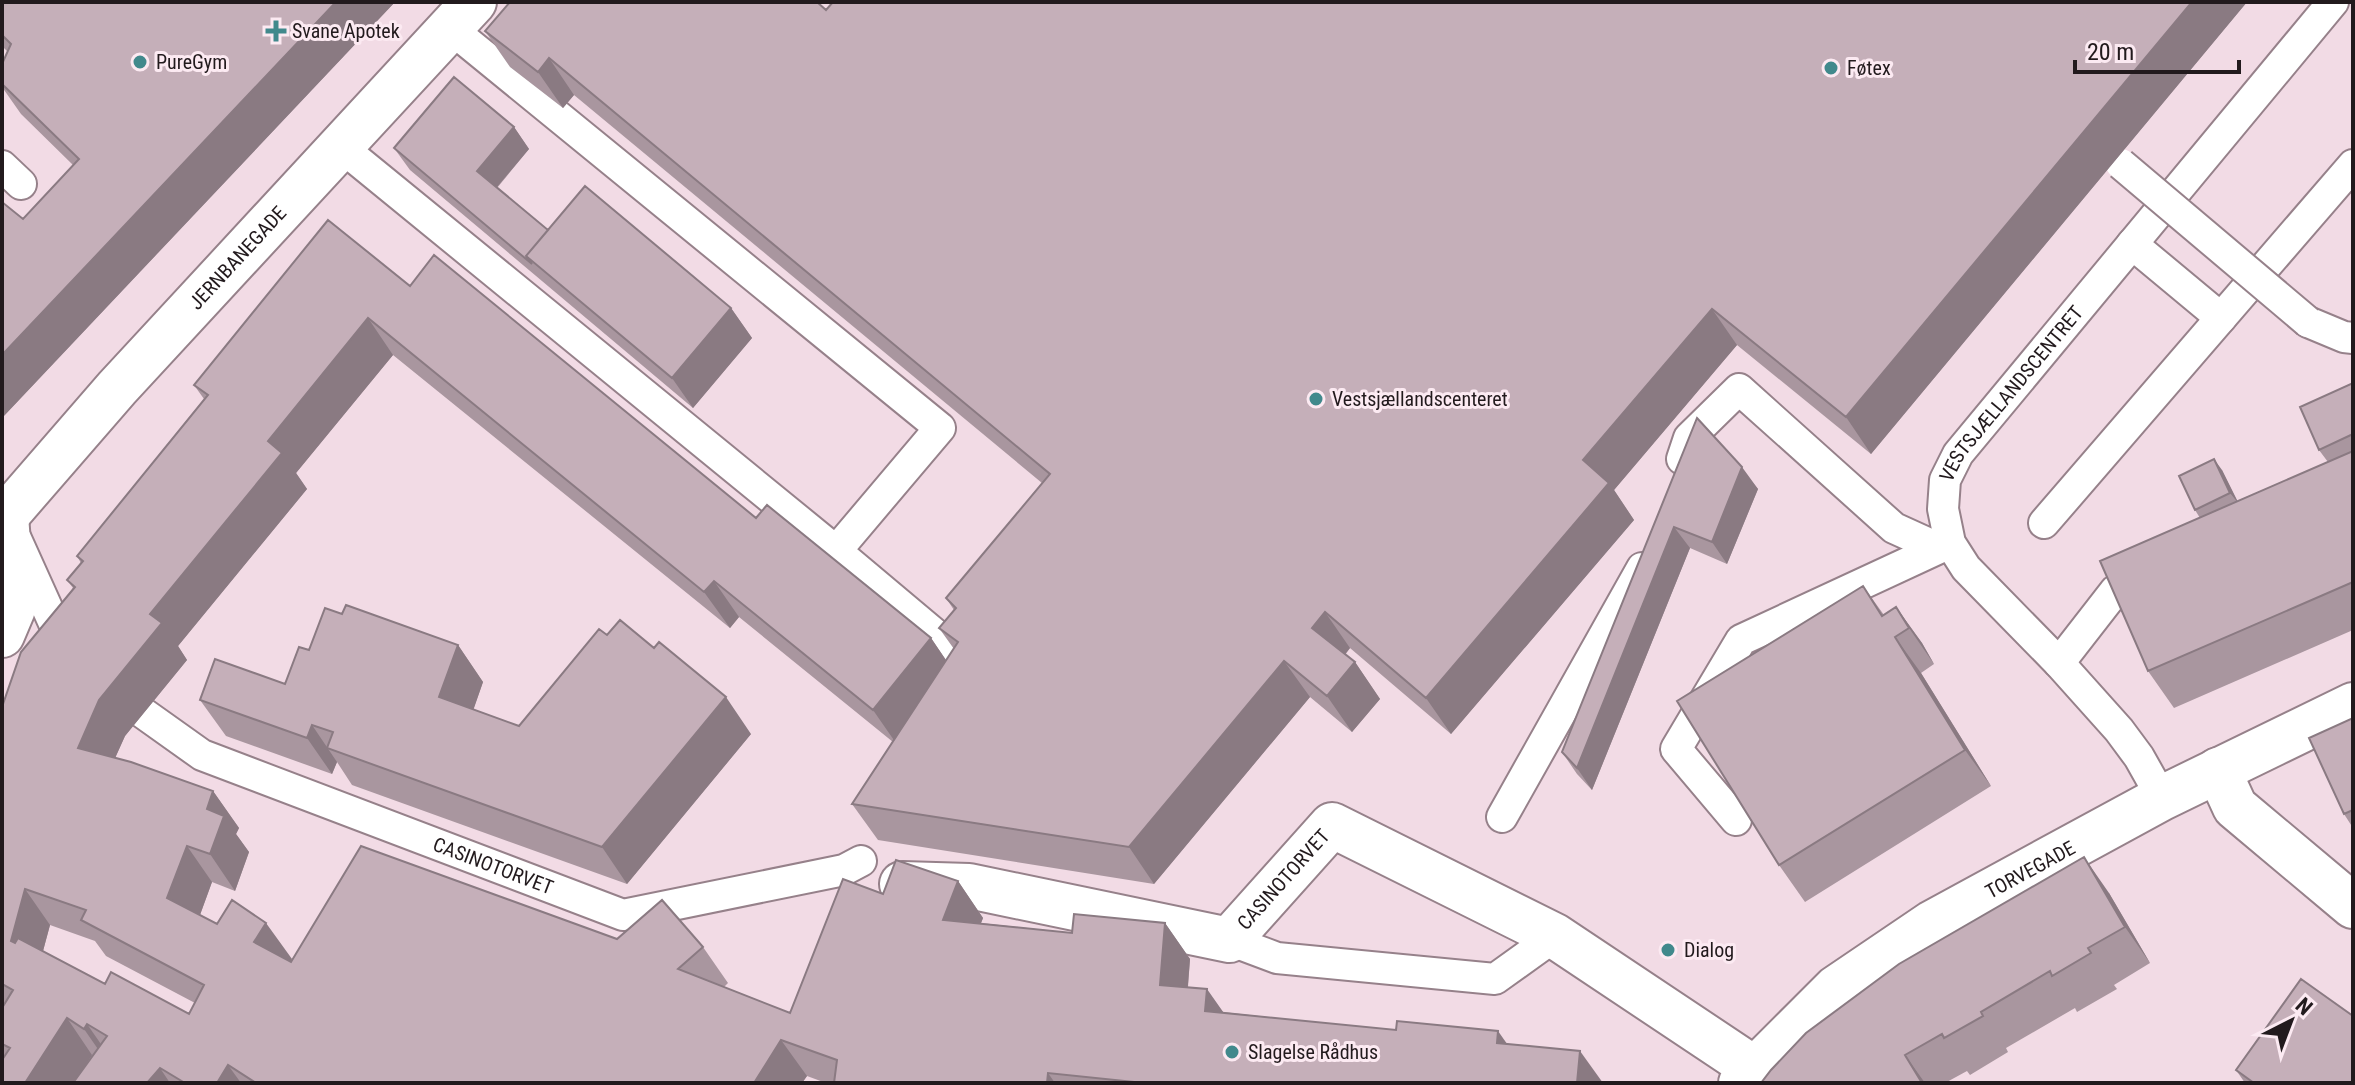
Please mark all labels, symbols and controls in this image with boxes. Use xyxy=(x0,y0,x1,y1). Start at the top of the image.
place label: Svane Apotek xyxy=(292,19,400,43)
marker: Svane Apotek xyxy=(267,22,285,40)
scale bar xyxy=(2075,24,2239,74)
text: 20 m xyxy=(2087,38,2134,66)
place label: PureGym xyxy=(156,50,227,74)
marker: PureGym xyxy=(131,53,149,71)
place label: Føtex xyxy=(1847,56,1891,80)
marker: Føtex xyxy=(1822,59,1840,77)
street label: JERNBANEGADE xyxy=(184,201,291,314)
street label: VESTSJÆLLANDSCENTRET xyxy=(1934,301,2088,485)
place label: Vestsjællandscenteret xyxy=(1332,387,1508,411)
marker: Vestsjællandscenteret xyxy=(1307,390,1325,408)
street label: CASINOTORVET xyxy=(1232,824,1335,935)
street label: CASINOTORVET xyxy=(430,832,557,899)
street label: TORVEGADE xyxy=(1981,836,2079,904)
place label: Dialog xyxy=(1684,938,1734,962)
marker: Dialog xyxy=(1659,941,1677,959)
north arrow xyxy=(2251,981,2331,1061)
text: N xyxy=(2291,993,2317,1020)
place label: Slagelse Rådhus xyxy=(1248,1040,1378,1064)
marker: Slagelse Rådhus xyxy=(1223,1043,1241,1061)

